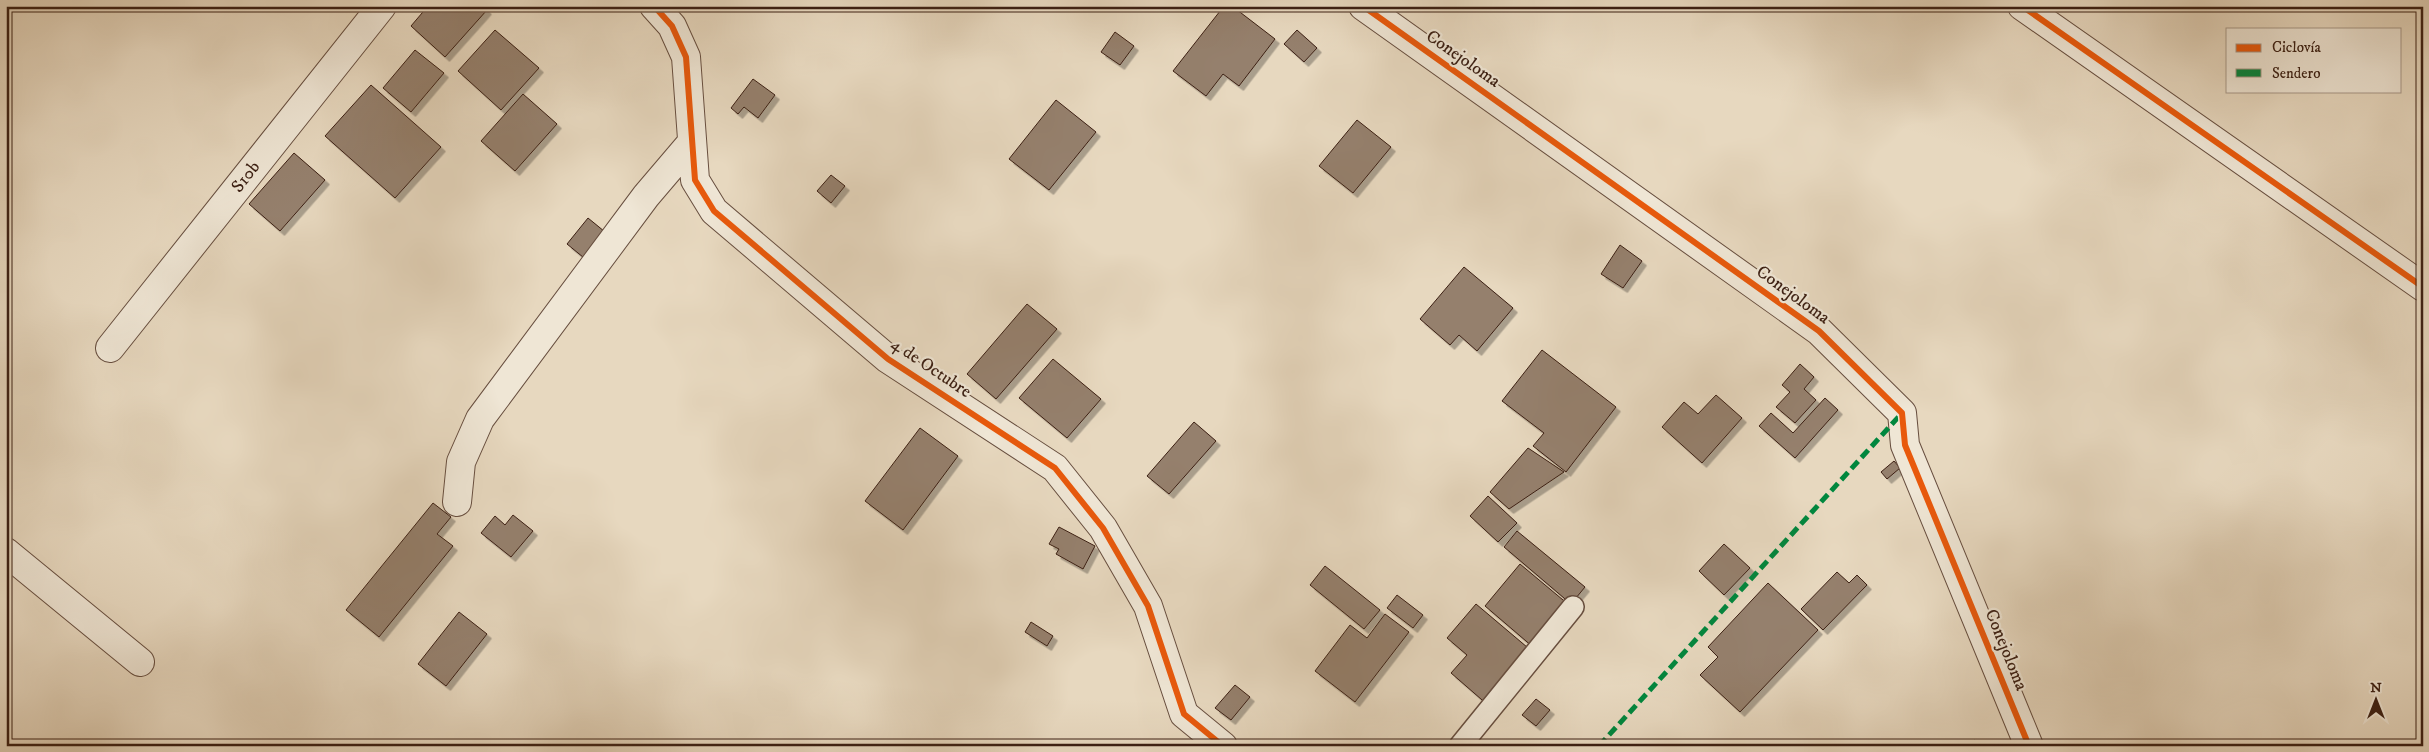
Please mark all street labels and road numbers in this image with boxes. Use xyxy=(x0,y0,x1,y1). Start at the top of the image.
street label: Conejoloma xyxy=(1422,25,1505,93)
street label: S10b xyxy=(227,157,265,197)
street label: Conejoloma xyxy=(1752,261,1834,329)
street label: 4 de Octubre xyxy=(887,333,975,403)
street label: Conejoloma xyxy=(1980,606,2032,694)

